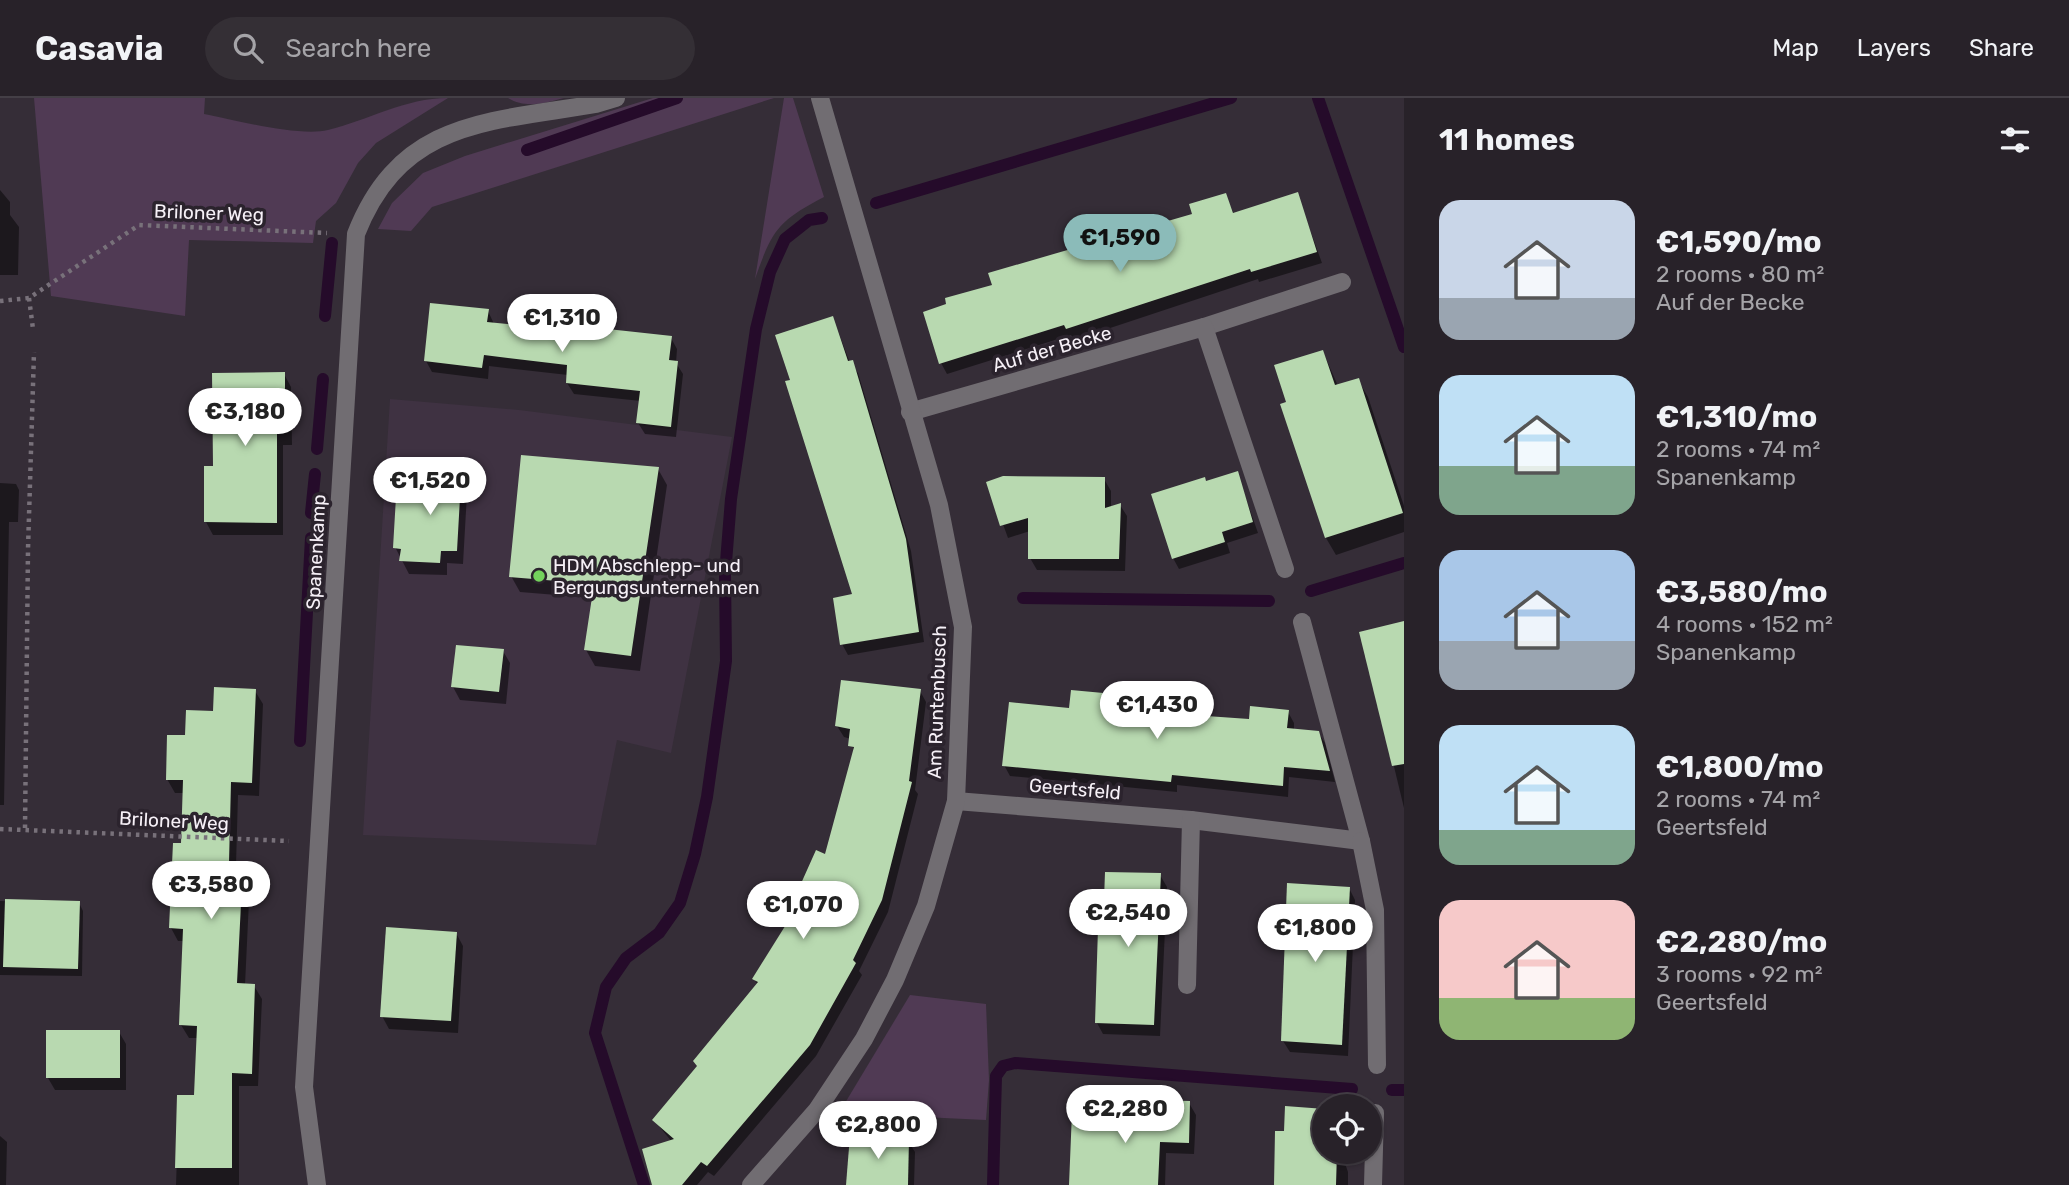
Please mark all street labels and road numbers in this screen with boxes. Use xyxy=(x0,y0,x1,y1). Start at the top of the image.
street label: Briloner Weg xyxy=(154,200,264,226)
street label: Auf der Becke xyxy=(990,321,1114,377)
street label: Spanenkamp xyxy=(301,494,331,610)
street label: Am Runtenbusch xyxy=(923,625,951,779)
street label: Geertsfeld xyxy=(1028,774,1122,804)
street label: Briloner Weg xyxy=(118,807,230,835)

